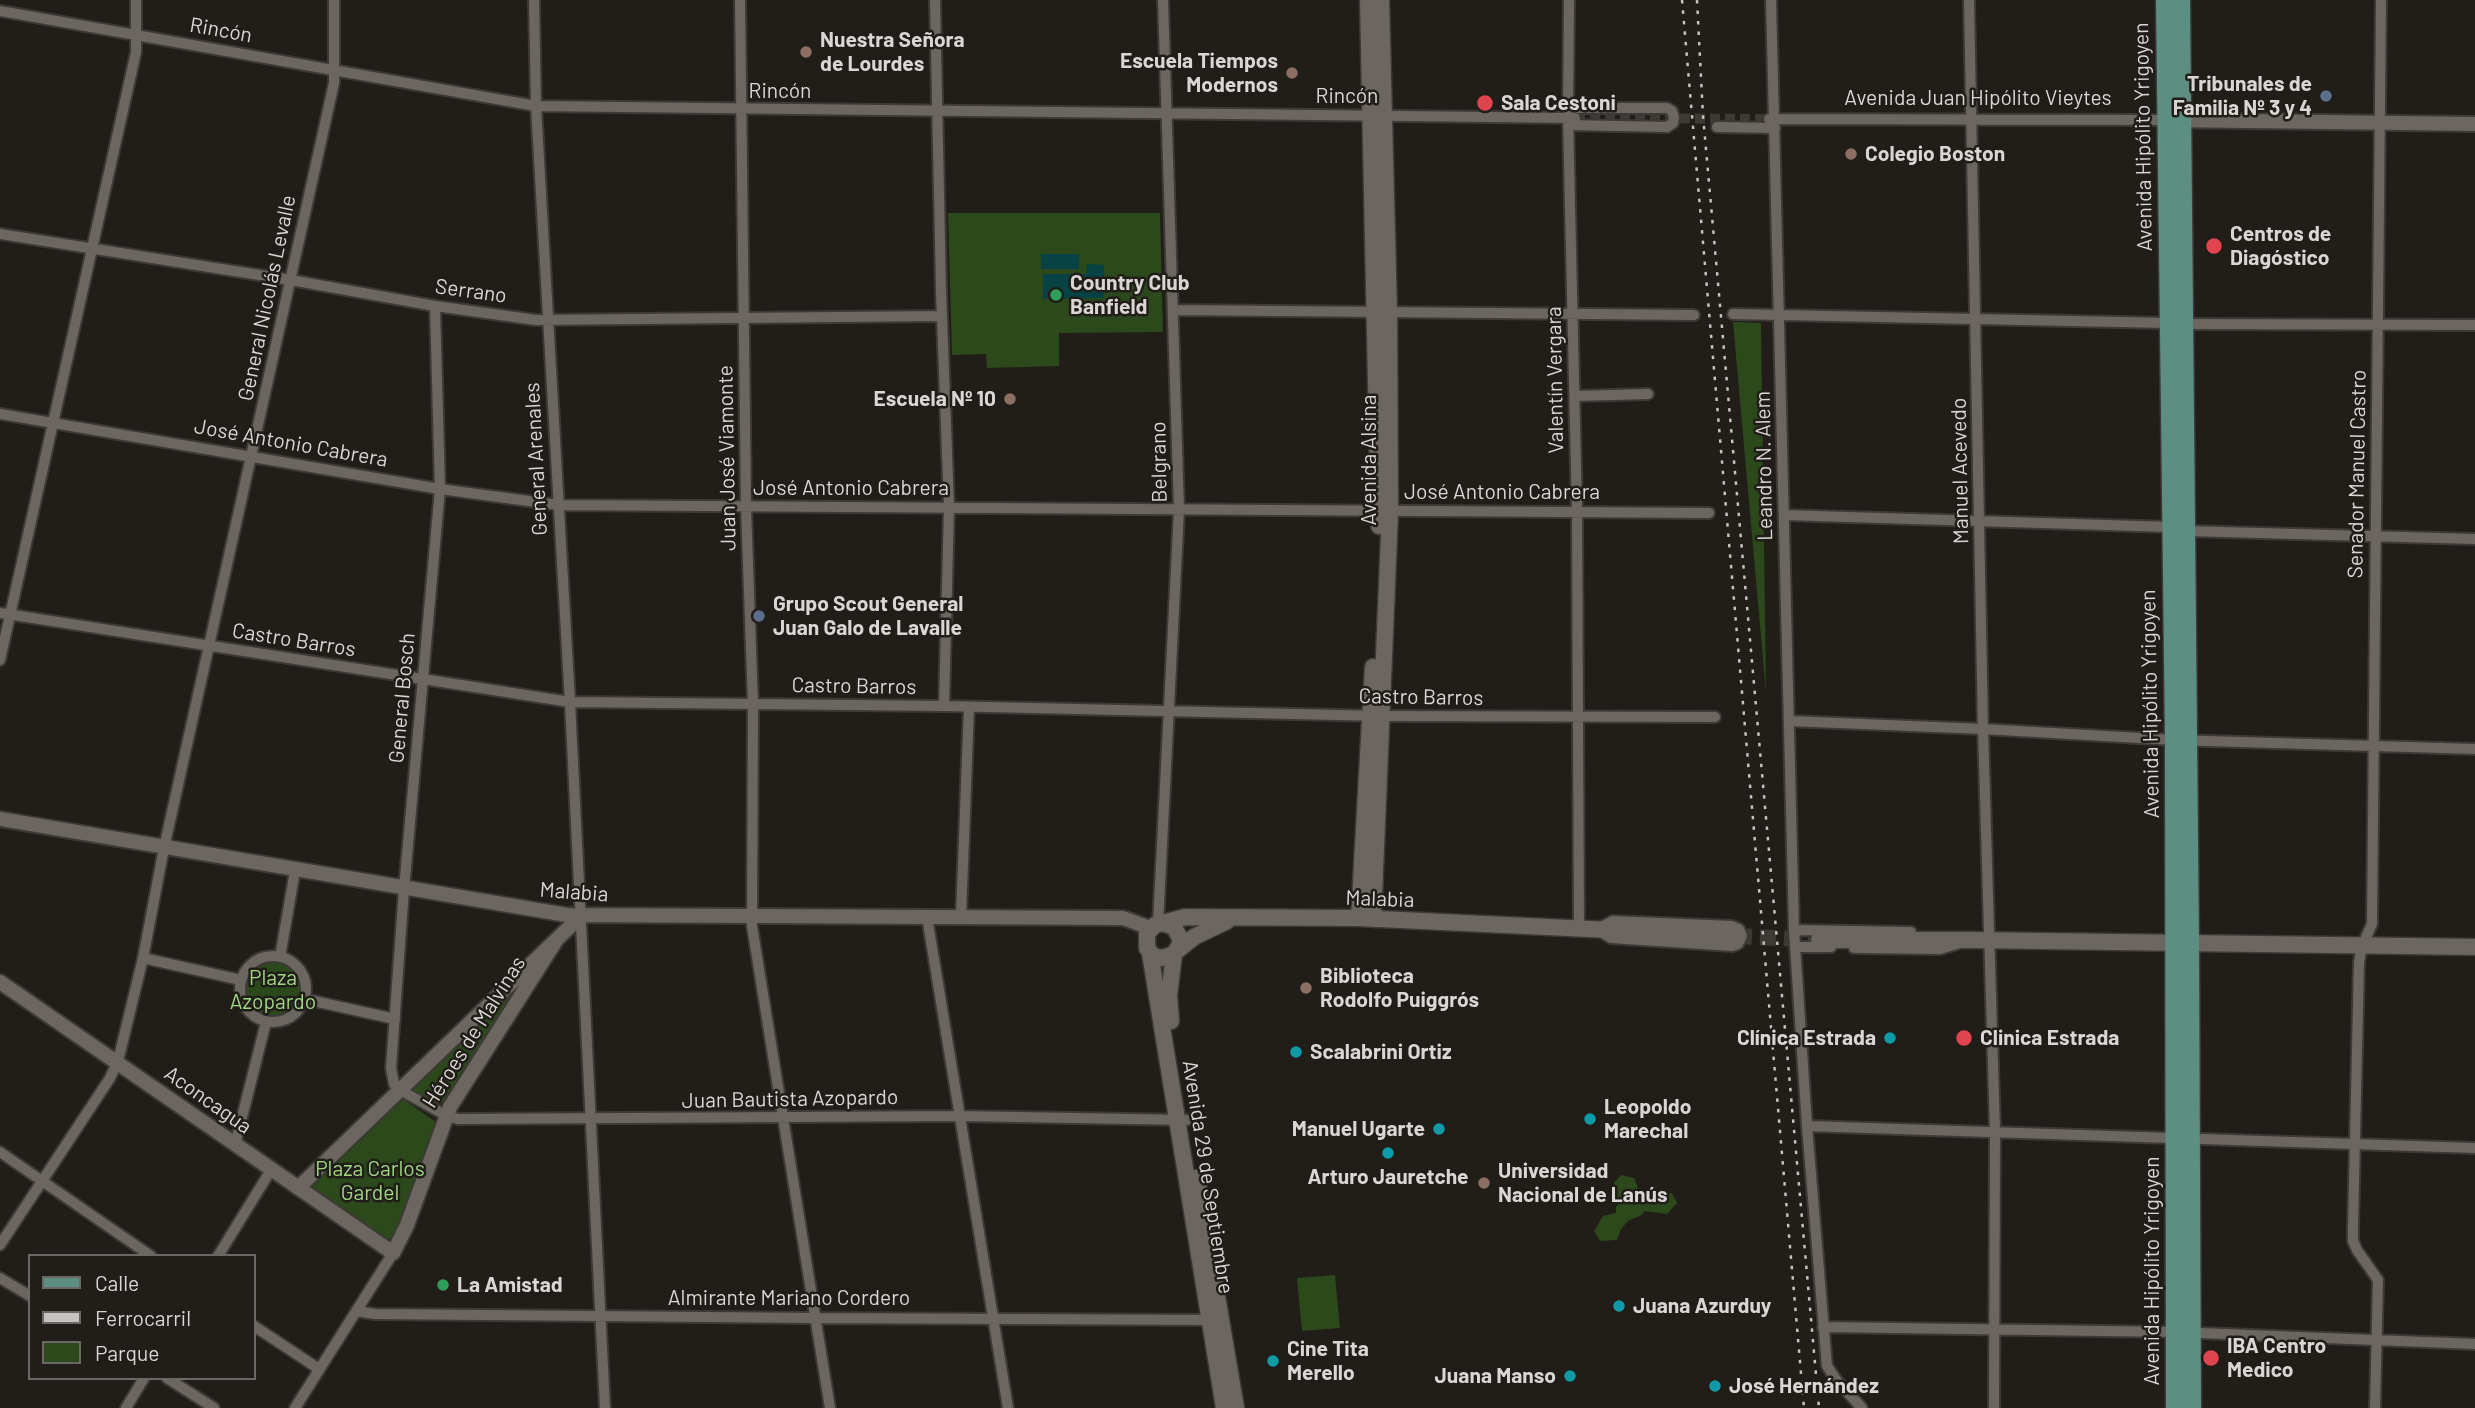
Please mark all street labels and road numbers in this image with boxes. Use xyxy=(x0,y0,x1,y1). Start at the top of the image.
street label: Rincón xyxy=(188,12,254,48)
street label: Avenida Hipólito Yrigoyen xyxy=(2128,22,2158,252)
street label: Rincón xyxy=(749,78,811,104)
street label: Rincón xyxy=(1316,83,1378,109)
street label: Avenida Juan Hipólito Vieytes xyxy=(1844,85,2112,111)
street label: General Nicolás Levalle xyxy=(233,193,301,403)
street label: Serrano xyxy=(434,274,508,308)
street label: Valentín Vergara xyxy=(1541,306,1569,454)
street label: Juan José Viamonte xyxy=(713,365,741,551)
street label: Senador Manuel Castro xyxy=(2343,369,2371,579)
street label: General Arenales xyxy=(519,382,553,536)
street label: Leandro N. Alem xyxy=(1750,391,1778,541)
street label: Avenida Alsina xyxy=(1356,394,1382,526)
street label: Manuel Acevedo xyxy=(1946,398,1974,544)
street label: José Antonio Cabrera xyxy=(192,414,390,472)
street label: Belgrano xyxy=(1146,421,1172,503)
street label: José Antonio Cabrera xyxy=(753,475,949,501)
street label: José Antonio Cabrera xyxy=(1404,479,1600,505)
street label: Avenida Hipólito Yrigoyen xyxy=(2135,589,2165,819)
street label: Castro Barros xyxy=(230,618,358,662)
street label: General Bosch xyxy=(384,632,420,764)
street label: Castro Barros xyxy=(791,672,917,700)
street label: Castro Barros xyxy=(1358,683,1484,711)
street label: Malabia xyxy=(539,877,609,907)
street label: Malabia xyxy=(1345,885,1415,913)
street label: Héroes de Malvinas xyxy=(417,951,531,1113)
street label: Avenida 29 de Septiembre xyxy=(1177,1058,1239,1296)
street label: Aconcagua xyxy=(159,1061,257,1139)
street label: Juan Bautista Azopardo xyxy=(681,1085,899,1113)
street label: Avenida Hipólito Yrigoyen xyxy=(2139,1156,2165,1386)
street label: Almirante Mariano Cordero xyxy=(668,1285,910,1311)

